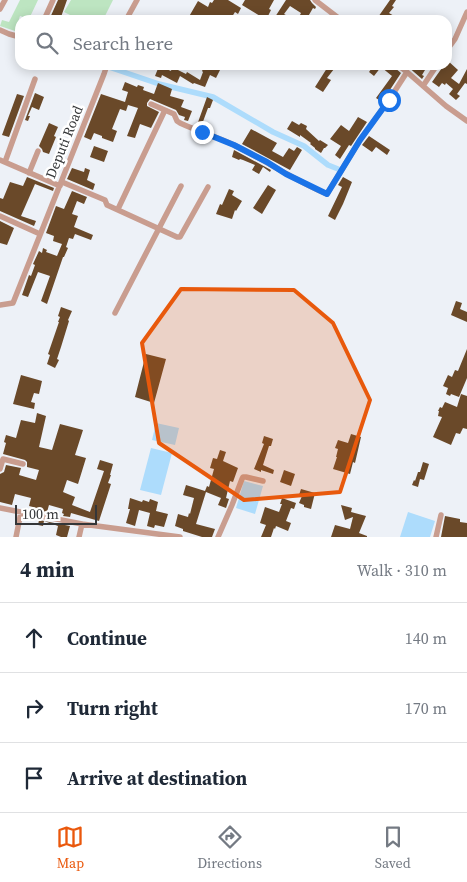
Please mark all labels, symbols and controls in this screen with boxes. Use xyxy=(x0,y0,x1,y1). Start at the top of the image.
search box xyxy=(15,15,452,70)
icon: search xyxy=(33,29,61,57)
text: Search here xyxy=(73,30,173,56)
route start xyxy=(378,89,401,112)
street label: Deputi Road xyxy=(40,103,88,181)
route end xyxy=(191,121,214,144)
scale bar xyxy=(15,502,98,525)
text: 100 m xyxy=(22,504,59,524)
text: 4 min xyxy=(20,555,75,584)
text: Walk · 310 m xyxy=(357,559,447,581)
icon: ahead xyxy=(20,624,48,652)
text: Continue xyxy=(67,625,147,651)
text: 140 m xyxy=(405,627,447,649)
icon: right xyxy=(20,694,48,722)
text: Turn right xyxy=(67,695,158,721)
text: 170 m xyxy=(405,697,447,719)
icon: arrive xyxy=(20,764,48,792)
text: Arrive at destination xyxy=(67,765,247,791)
tab: Map xyxy=(56,823,84,873)
tab: Directions xyxy=(197,823,262,873)
tab: Saved xyxy=(375,823,411,873)

